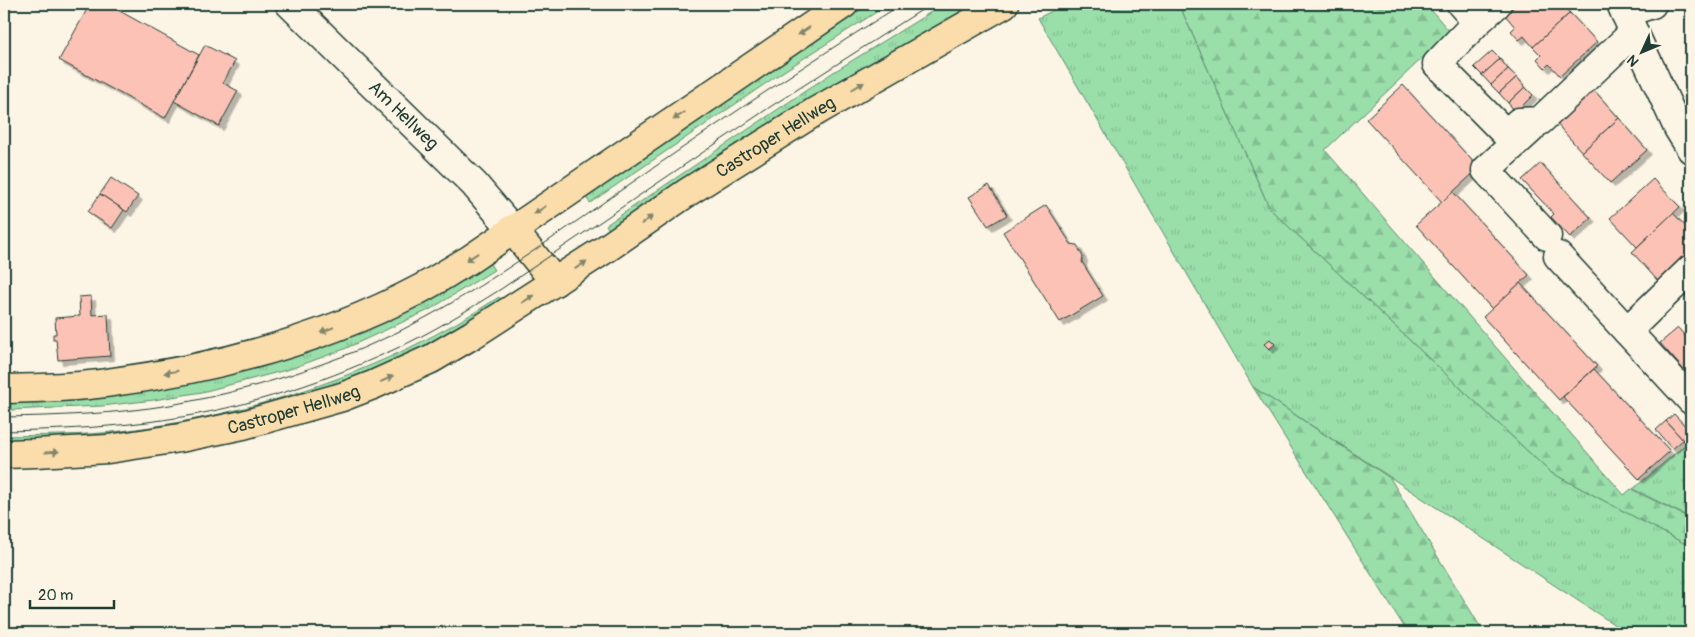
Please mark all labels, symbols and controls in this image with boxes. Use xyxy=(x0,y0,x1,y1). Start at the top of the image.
one-way arrow xyxy=(797,26,811,36)
north arrow xyxy=(1618,28,1668,78)
text: N xyxy=(1624,51,1642,70)
street label: Am Hellweg xyxy=(364,76,444,155)
one-way arrow xyxy=(851,82,866,90)
street label: Castroper Hellweg xyxy=(712,91,839,183)
one-way arrow xyxy=(672,111,686,121)
one-way arrow xyxy=(533,205,547,215)
one-way arrow xyxy=(641,215,654,225)
one-way arrow xyxy=(466,252,479,262)
one-way arrow xyxy=(574,260,588,270)
one-way arrow xyxy=(522,294,535,304)
one-way arrow xyxy=(320,326,335,334)
one-way arrow xyxy=(163,369,179,377)
one-way arrow xyxy=(380,375,394,383)
street label: Castroper Hellweg xyxy=(225,380,363,439)
one-way arrow xyxy=(45,448,61,456)
scale bar xyxy=(30,577,114,609)
text: 20 m xyxy=(38,586,73,605)

